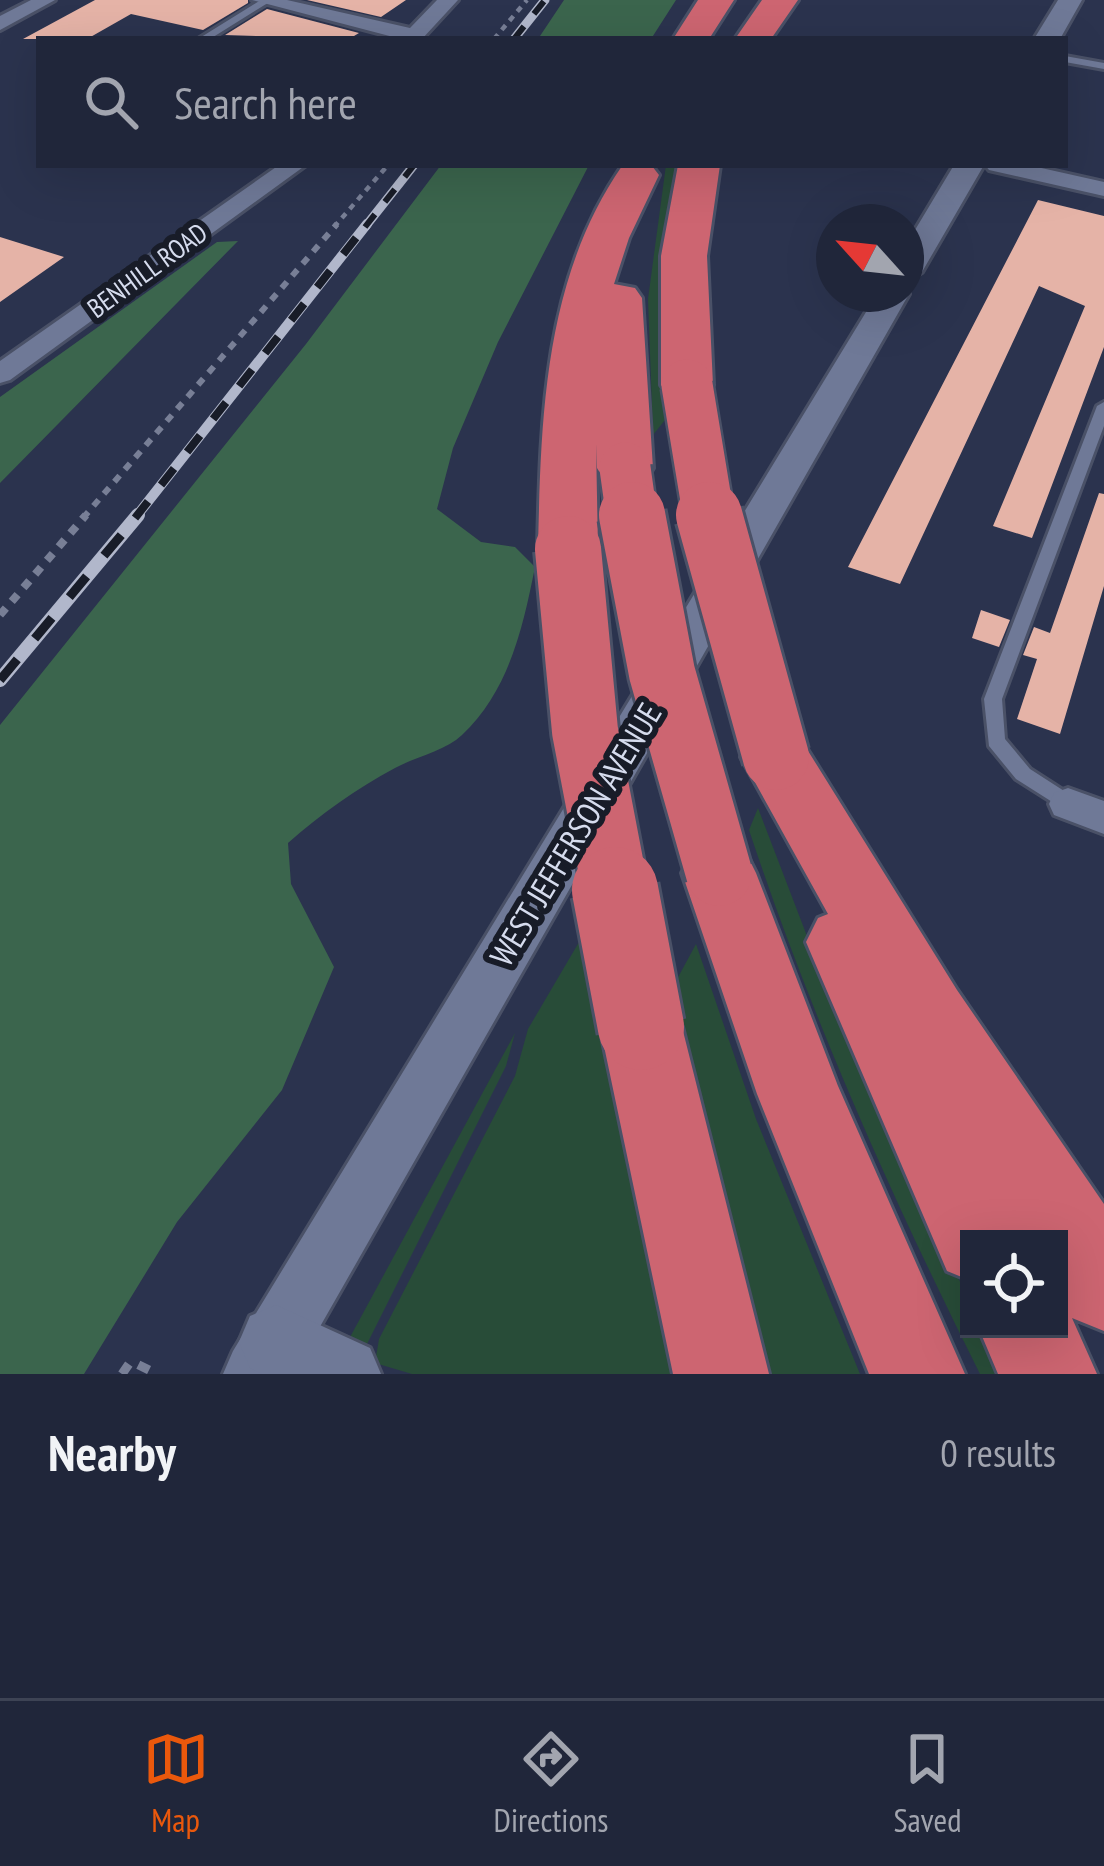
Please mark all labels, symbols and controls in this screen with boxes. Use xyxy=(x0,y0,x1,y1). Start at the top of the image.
search box xyxy=(36,36,1068,168)
icon: search xyxy=(78,69,144,135)
text: Search here xyxy=(174,73,357,131)
north arrow xyxy=(816,204,924,312)
street label: BENHILL ROAD xyxy=(80,215,214,325)
street label: WEST JEFFERSON AVENUE xyxy=(479,695,671,973)
map controls xyxy=(960,1230,1068,1338)
button: locate xyxy=(960,1230,1068,1338)
text: Nearby xyxy=(48,1419,176,1485)
text: 0 results xyxy=(940,1427,1056,1478)
tab: Map xyxy=(143,1726,209,1841)
tab: Directions xyxy=(494,1726,608,1841)
tab: Saved xyxy=(893,1726,961,1841)

